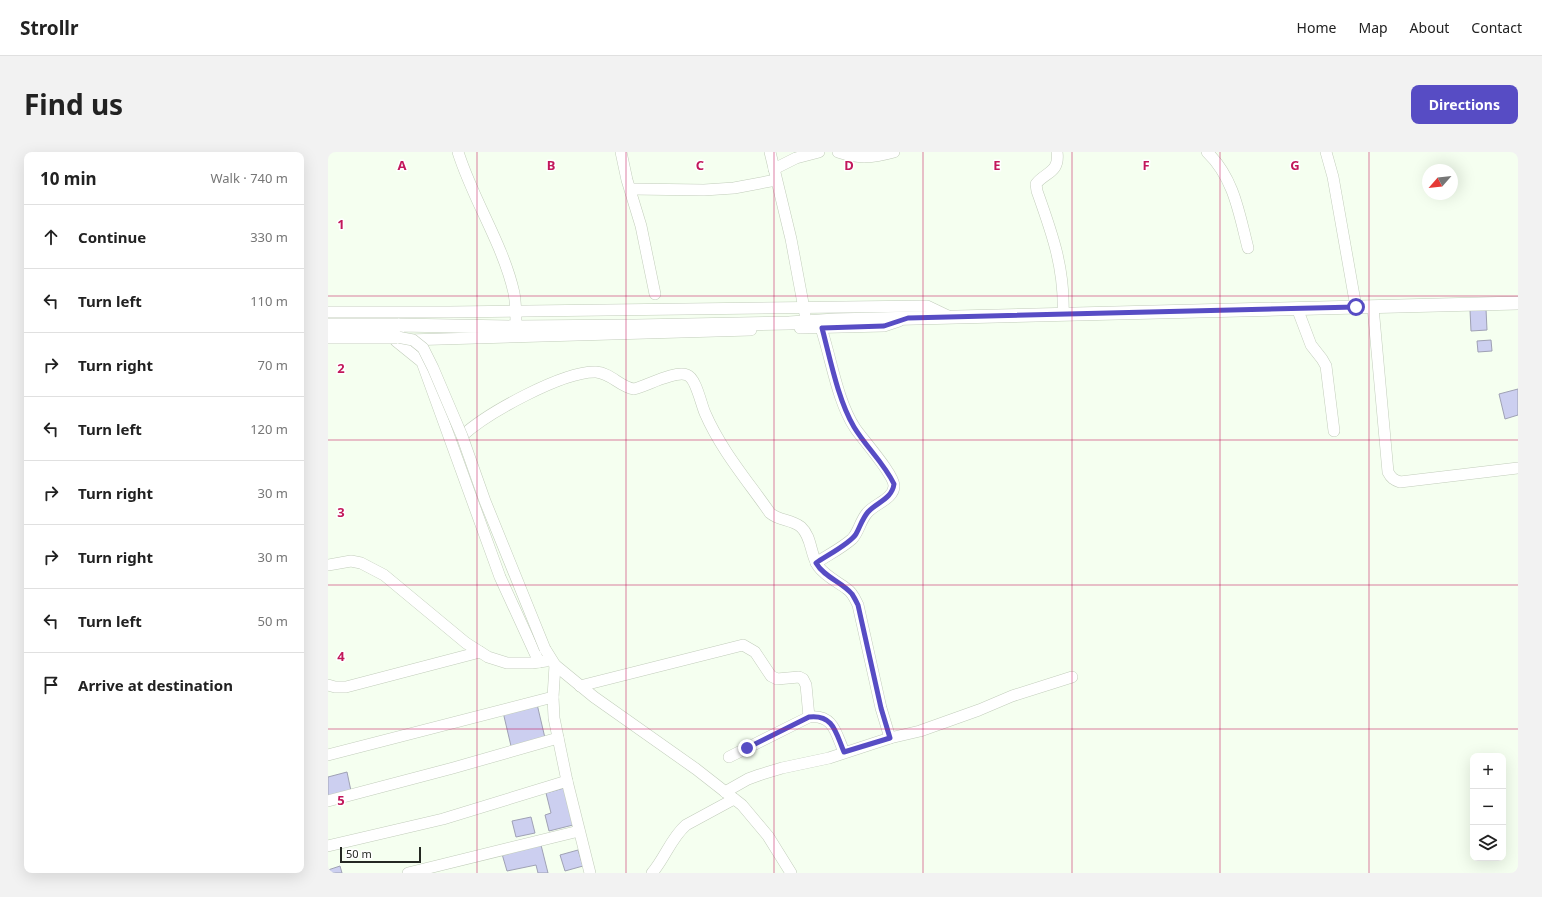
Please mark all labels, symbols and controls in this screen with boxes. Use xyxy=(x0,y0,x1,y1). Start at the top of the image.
text: Strollr xyxy=(20,15,79,41)
text: Home xyxy=(1297,18,1336,37)
text: Map xyxy=(1358,18,1388,37)
text: About xyxy=(1410,18,1449,37)
text: Contact xyxy=(1471,18,1522,37)
text: Find us xyxy=(24,85,123,123)
button: Directions xyxy=(1411,85,1518,124)
text: A xyxy=(398,156,407,174)
text: B xyxy=(547,156,555,174)
text: C xyxy=(696,156,704,174)
text: D xyxy=(844,156,854,174)
text: E xyxy=(993,156,1001,174)
text: F xyxy=(1142,156,1150,174)
text: G xyxy=(1290,156,1300,174)
north arrow xyxy=(1422,164,1458,200)
text: 10 min xyxy=(40,167,97,190)
text: Walk · 740 m xyxy=(210,169,288,187)
text: 1 xyxy=(337,215,345,233)
icon: ahead xyxy=(40,226,62,248)
text: Continue xyxy=(78,227,146,247)
text: 330 m xyxy=(250,228,288,246)
icon: left xyxy=(40,290,62,312)
text: Turn left xyxy=(78,291,142,311)
text: 110 m xyxy=(250,292,288,310)
route start xyxy=(1347,298,1365,316)
icon: right xyxy=(40,354,62,376)
text: Turn right xyxy=(78,355,153,375)
text: 70 m xyxy=(258,356,288,374)
text: 2 xyxy=(337,359,345,377)
icon: left xyxy=(40,418,62,440)
text: Turn left xyxy=(78,419,142,439)
text: 120 m xyxy=(250,420,288,438)
icon: right xyxy=(40,482,62,504)
text: Turn right xyxy=(78,483,153,503)
text: 30 m xyxy=(258,484,288,502)
text: 3 xyxy=(337,503,345,521)
icon: right xyxy=(40,546,62,568)
text: Turn right xyxy=(78,547,153,567)
text: 30 m xyxy=(258,548,288,566)
icon: left xyxy=(40,610,62,632)
text: Turn left xyxy=(78,611,142,631)
text: 50 m xyxy=(258,612,288,630)
text: 4 xyxy=(337,647,345,665)
icon: arrive xyxy=(40,674,62,696)
text: Arrive at destination xyxy=(78,675,233,695)
route end xyxy=(738,739,756,757)
map controls xyxy=(1470,753,1506,861)
button: + xyxy=(1470,753,1506,789)
button: − xyxy=(1470,789,1506,825)
text: 5 xyxy=(337,791,345,809)
button: layers xyxy=(1470,825,1506,861)
scale bar xyxy=(340,845,421,864)
text: 50 m xyxy=(346,846,372,861)

